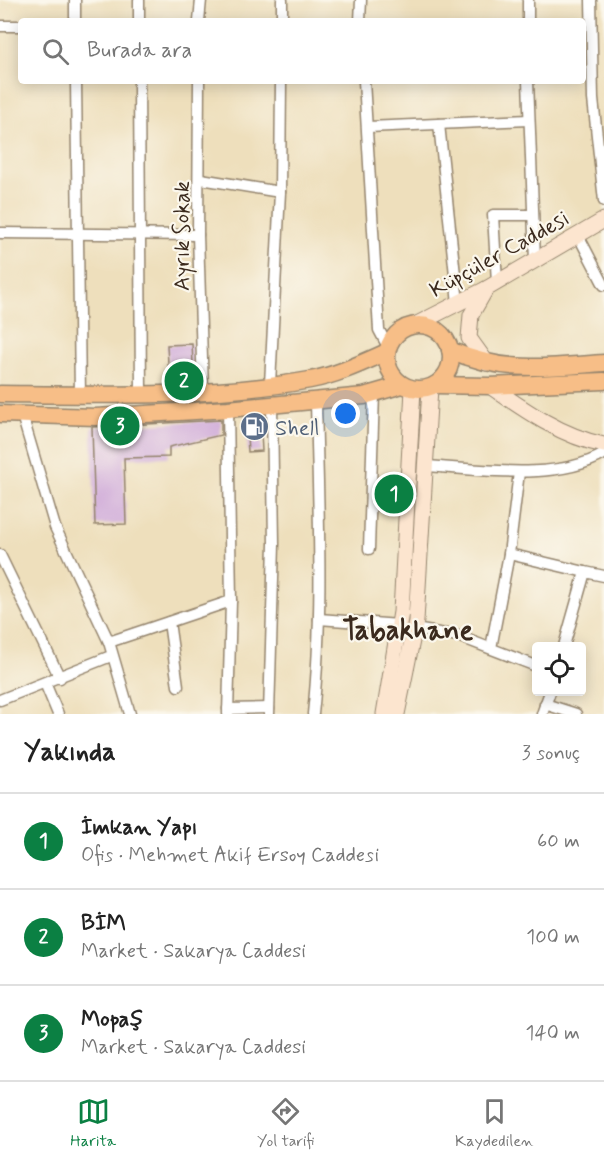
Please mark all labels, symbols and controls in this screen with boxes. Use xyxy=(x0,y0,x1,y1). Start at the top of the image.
search box xyxy=(18,18,586,84)
icon: search xyxy=(39,35,72,68)
text: Burada ara xyxy=(87,37,192,65)
street label: Ayrık Sokak xyxy=(169,181,197,291)
street label: Küpçüler Caddesi xyxy=(425,205,575,305)
pin: 2 xyxy=(164,358,204,404)
your location xyxy=(331,399,360,428)
pin: 3 xyxy=(100,404,140,448)
fuel station icon: Shell xyxy=(238,411,270,443)
place label: Shell xyxy=(275,415,319,443)
pin: 1 xyxy=(374,472,414,516)
district label: Tabakhane xyxy=(343,613,474,650)
map controls xyxy=(532,642,586,696)
button: locate xyxy=(532,642,586,696)
text: Yakında xyxy=(24,736,116,770)
text: 3 sonuç xyxy=(522,740,580,767)
text: İmkan Yapı xyxy=(81,814,198,842)
text: 1 xyxy=(39,828,48,855)
text: 60 m xyxy=(537,828,580,855)
text: Ofis · Mehmet Akif Ersoy Caddesi xyxy=(81,842,379,869)
text: BİM xyxy=(81,910,126,938)
text: 2 xyxy=(39,924,48,951)
text: 100 m xyxy=(526,924,580,951)
text: Market · Sakarya Caddesi xyxy=(81,938,306,965)
text: Mopaş xyxy=(81,1006,143,1034)
text: 3 xyxy=(39,1020,48,1047)
text: 140 m xyxy=(526,1020,580,1047)
text: Market · Sakarya Caddesi xyxy=(81,1034,306,1061)
tab: Harita xyxy=(70,1095,116,1152)
tab: Yol tarifi xyxy=(257,1095,314,1152)
tab: Kaydedilen xyxy=(455,1095,534,1152)

